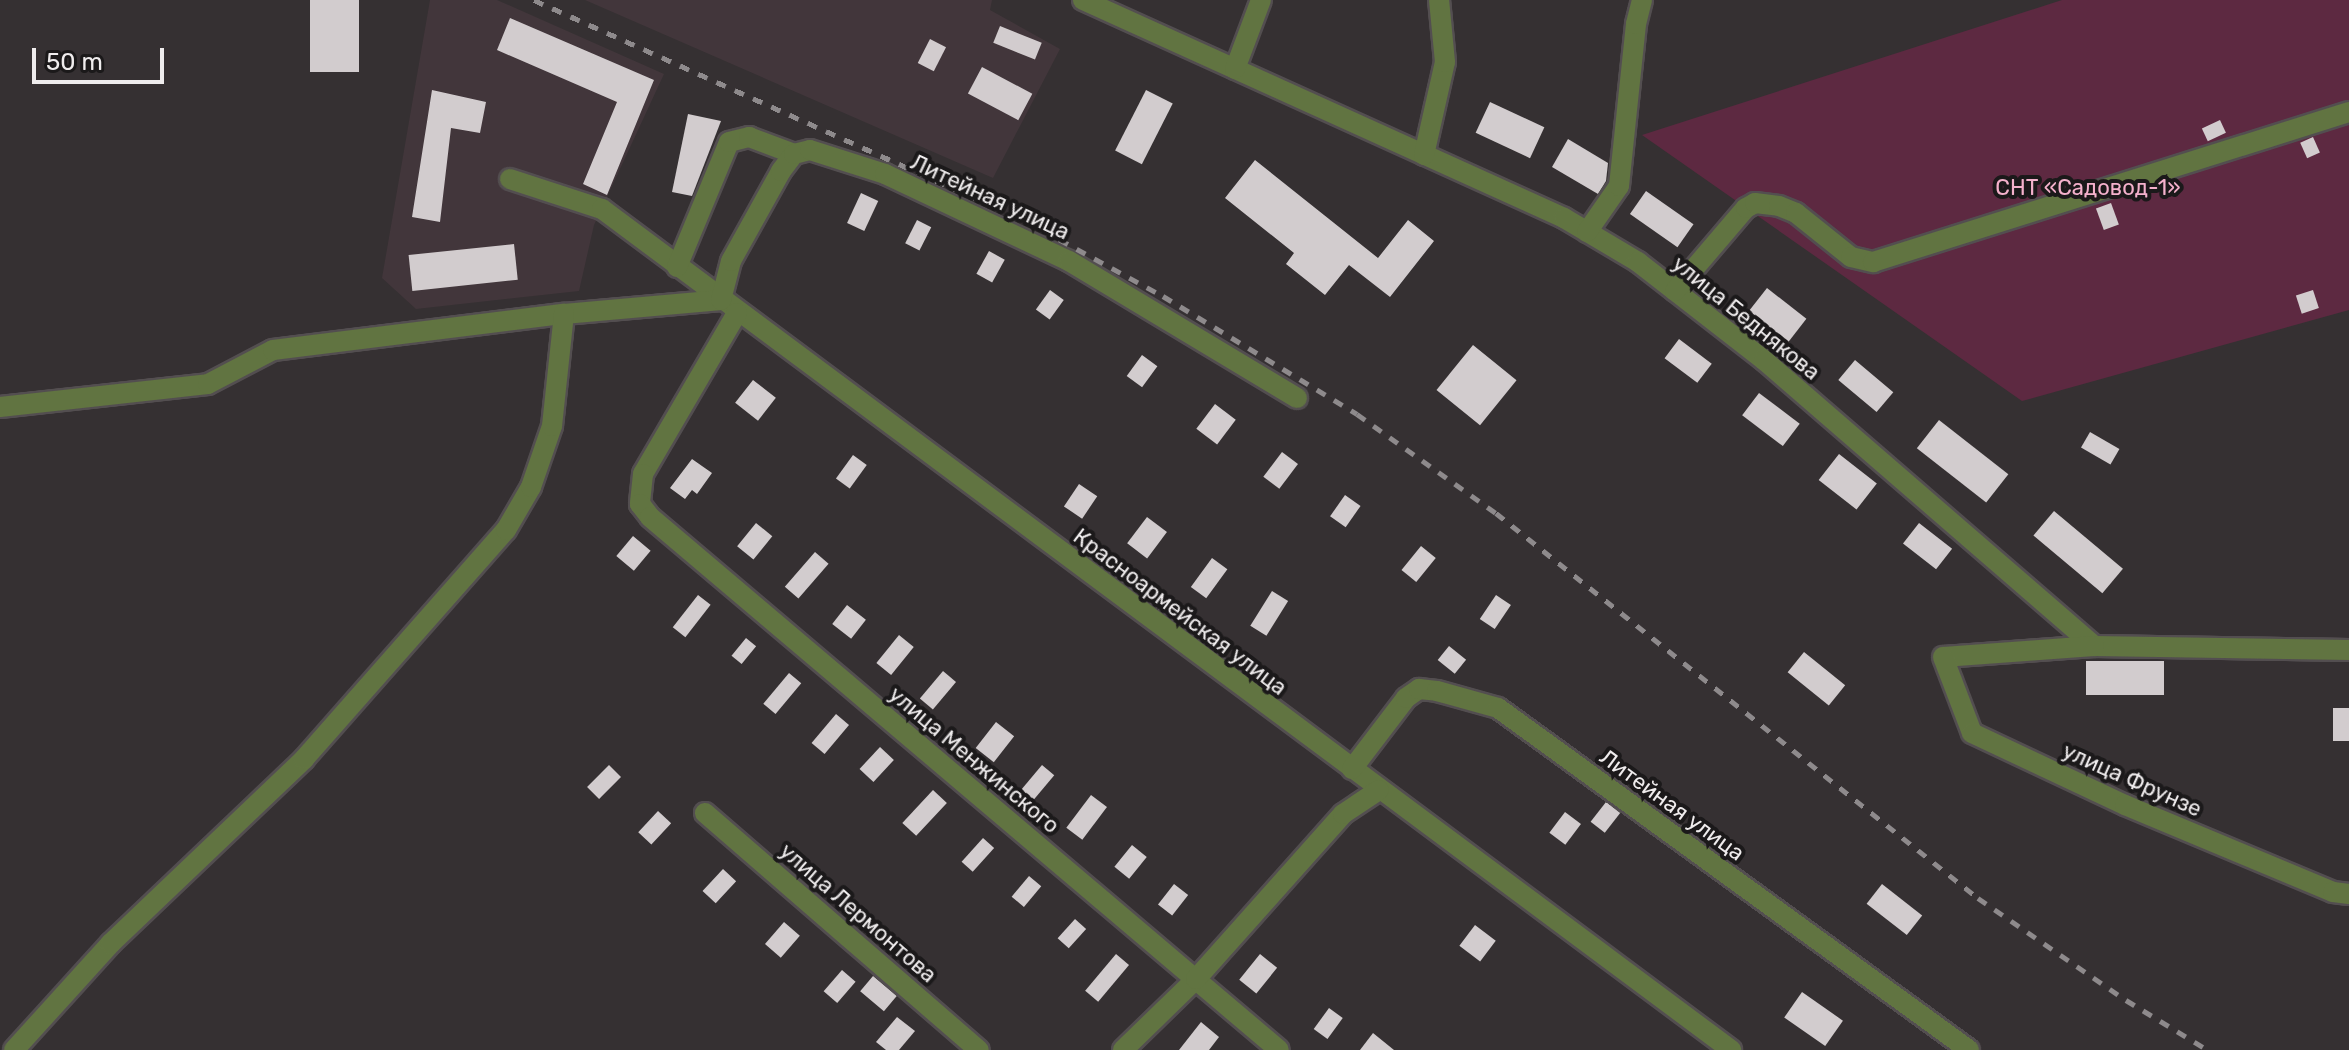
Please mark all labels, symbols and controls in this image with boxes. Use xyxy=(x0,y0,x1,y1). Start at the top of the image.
scale bar xyxy=(36,32,168,82)
text: 50 m xyxy=(46,48,103,76)
street label: Литейная улица xyxy=(906,149,1074,245)
park label: СНТ «Садовод-1» xyxy=(1995,175,2181,201)
street label: улица Беднякова xyxy=(1667,250,1825,386)
street label: Красноармейская улица xyxy=(1068,523,1292,701)
street label: улица Менжинского xyxy=(884,681,1064,839)
street label: улица Фрунзе xyxy=(2058,738,2206,822)
street label: Литейная улица xyxy=(1595,744,1749,866)
street label: улица Лермонтова xyxy=(774,838,942,988)

